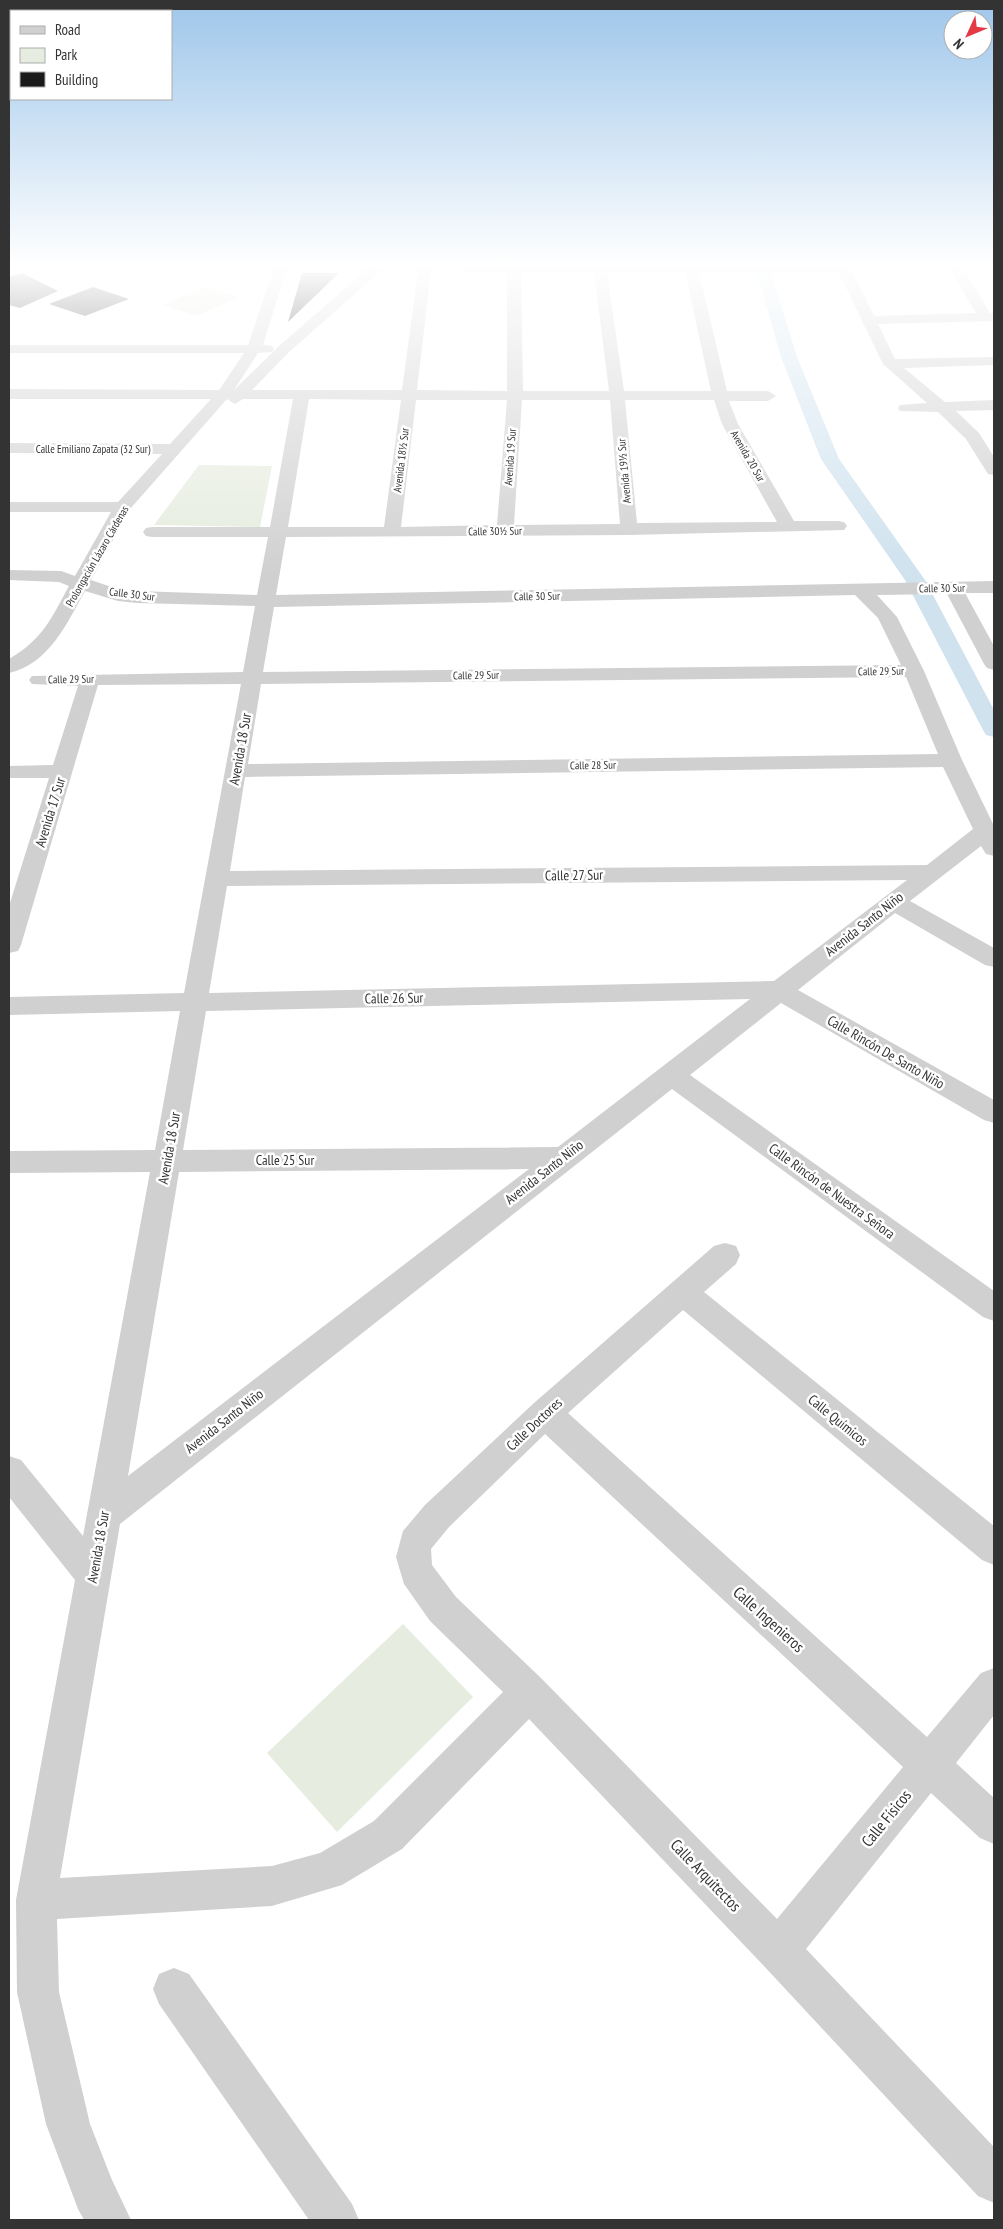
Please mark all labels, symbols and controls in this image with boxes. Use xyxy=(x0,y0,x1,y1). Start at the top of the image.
legend xyxy=(10,10,172,100)
north arrow xyxy=(943,10,993,60)
text: Road xyxy=(55,20,81,39)
text: N xyxy=(950,35,968,53)
text: Park xyxy=(55,45,77,64)
text: Building xyxy=(55,70,98,89)
street label: Avenida 18½ Sur xyxy=(390,427,412,493)
street label: Avenida 19 Sur xyxy=(501,428,519,486)
street label: Avenida 20 Sur xyxy=(728,428,768,484)
street label: Avenida 19½ Sur xyxy=(614,438,634,504)
street label: Calle Emiliano Zapata (32 Sur) xyxy=(36,442,151,456)
street label: Prolongación Lázaro Cárdenas xyxy=(62,503,132,609)
street label: Calle 30½ Sur xyxy=(468,524,522,538)
street label: Calle 30 Sur xyxy=(919,581,965,595)
street label: Calle 30 Sur xyxy=(108,584,156,604)
street label: Calle 30 Sur xyxy=(514,589,560,603)
street label: Calle 29 Sur xyxy=(858,664,904,678)
street label: Calle 29 Sur xyxy=(453,668,499,682)
street label: Calle 29 Sur xyxy=(48,672,94,686)
street label: Avenida 18 Sur xyxy=(225,711,255,786)
street label: Calle 28 Sur xyxy=(570,758,616,772)
street label: Avenida 17 Sur xyxy=(31,775,69,849)
street label: Calle 27 Sur xyxy=(545,865,603,885)
street label: Avenida Santo Niño xyxy=(821,888,907,960)
street label: Calle 26 Sur xyxy=(365,988,424,1008)
street label: Calle Rincón De Santo Niño xyxy=(824,1011,948,1093)
street label: Avenida 18 Sur xyxy=(154,1110,184,1185)
street label: Avenida Santo Niño xyxy=(501,1136,587,1208)
street label: Calle Rincón de Nuestra Señora xyxy=(765,1139,899,1243)
street label: Calle 25 Sur xyxy=(256,1151,314,1169)
street label: Avenida Santo Niño xyxy=(181,1385,267,1457)
street label: Calle Químicos xyxy=(805,1390,872,1450)
street label: Calle Doctores xyxy=(502,1393,566,1454)
street label: Avenida 18 Sur xyxy=(83,1509,113,1584)
street label: Calle Ingenieros xyxy=(729,1582,809,1656)
street label: Calle Físicos xyxy=(857,1785,915,1851)
street label: Calle Arquitectos xyxy=(667,1835,745,1915)

